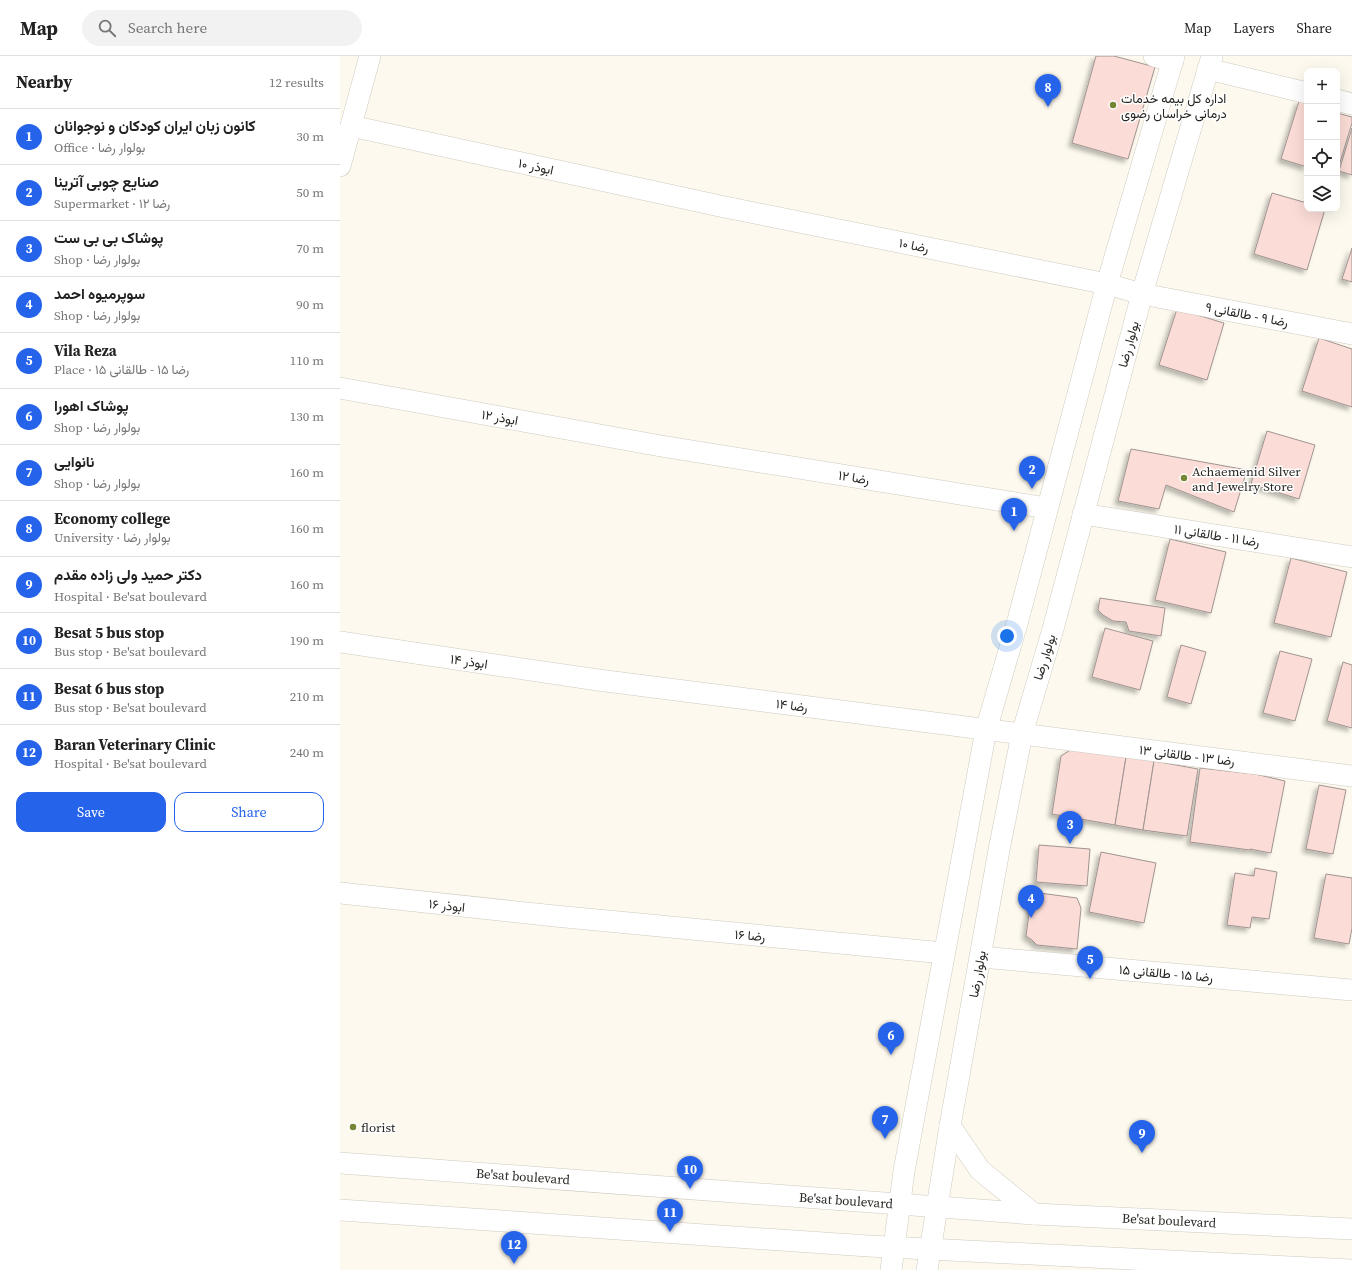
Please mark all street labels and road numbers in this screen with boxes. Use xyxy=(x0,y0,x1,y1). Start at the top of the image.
street label: ابوذر ۱۰ xyxy=(517,154,555,179)
street label: رضا ۱۰ xyxy=(898,234,930,257)
street label: رضا ۹ - طالقانی ۹ xyxy=(1204,298,1290,331)
street label: بولوار رضا xyxy=(1114,319,1143,369)
street label: ابوذر ۱۲ xyxy=(480,406,520,429)
street label: رضا ۱۲ xyxy=(837,467,871,488)
street label: رضا ۱۱ - طالقانی ۱۱ xyxy=(1173,520,1261,551)
street label: بولوار رضا xyxy=(1029,632,1060,682)
street label: ابوذر ۱۴ xyxy=(449,650,489,673)
street label: رضا ۱۴ xyxy=(775,695,809,716)
street label: رضا ۱۳ - طالقانی ۱۳ xyxy=(1138,741,1236,770)
street label: ابوذر ۱۶ xyxy=(428,895,466,916)
street label: رضا ۱۶ xyxy=(734,926,766,945)
street label: بولوار رضا xyxy=(965,949,990,999)
street label: رضا ۱۵ - طالقانی ۱۵ xyxy=(1118,961,1214,986)
street label: Be'sat boulevard xyxy=(475,1165,571,1188)
street label: Be'sat boulevard xyxy=(798,1189,894,1212)
street label: Be'sat boulevard xyxy=(1122,1210,1217,1231)

